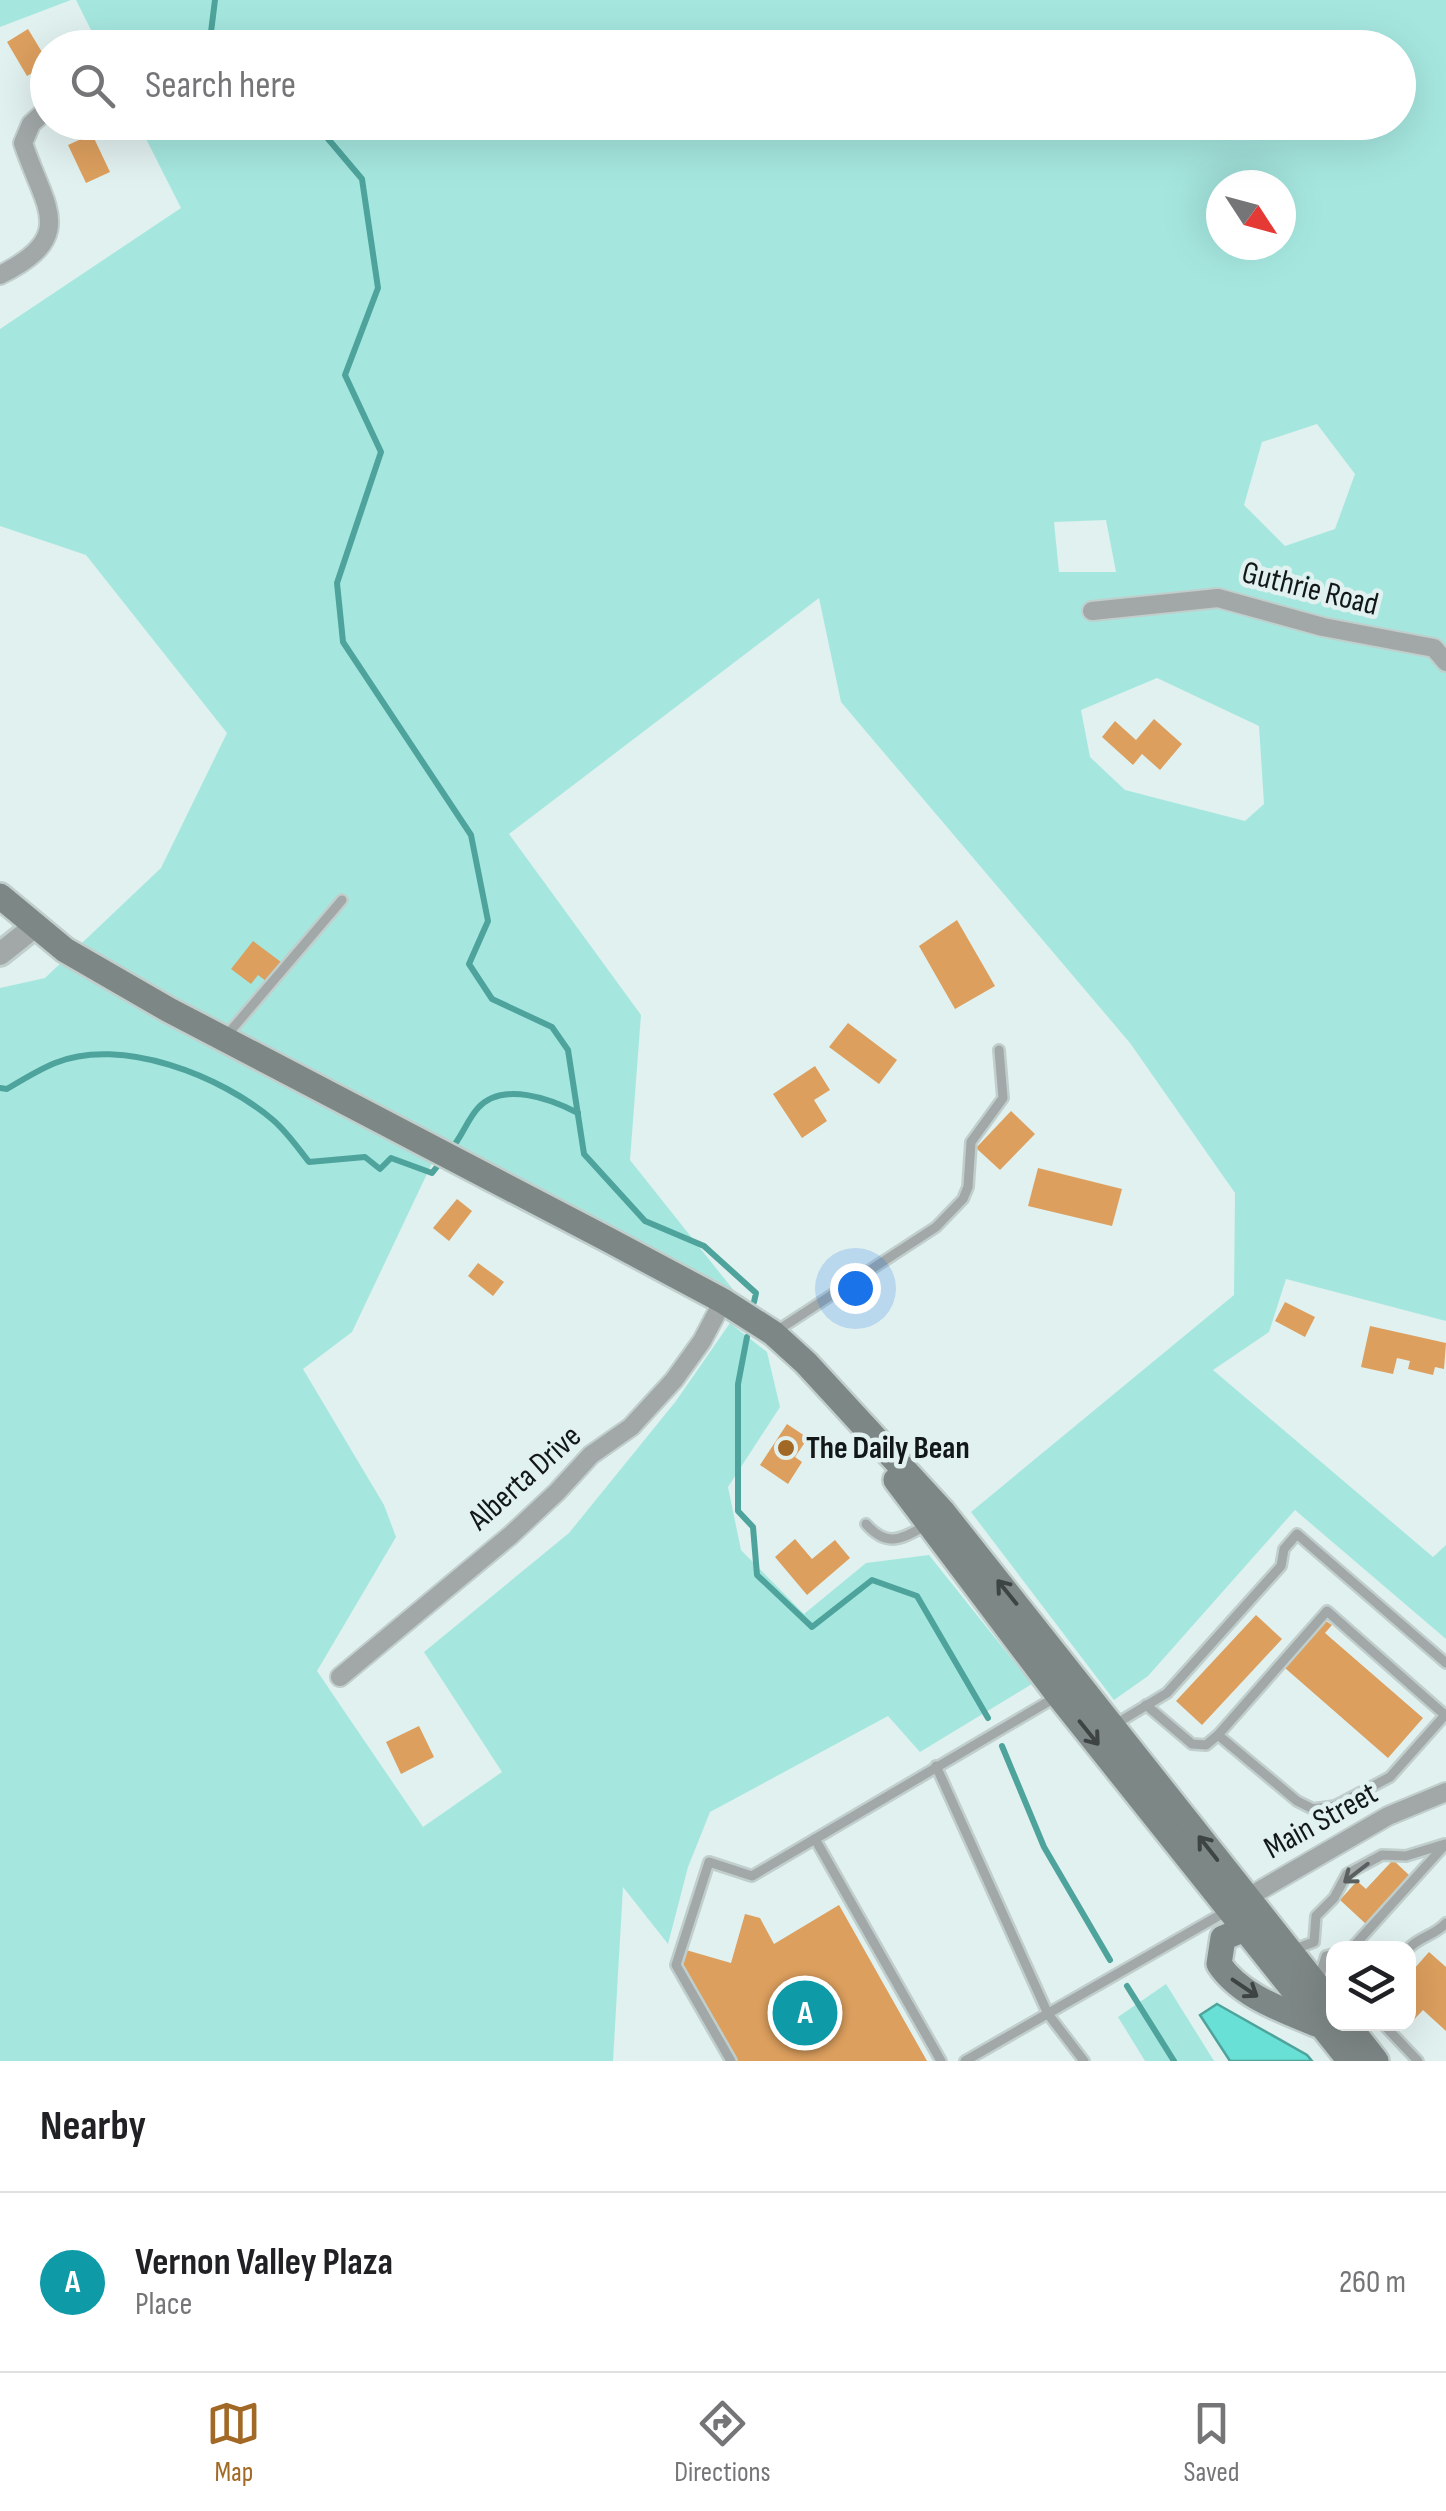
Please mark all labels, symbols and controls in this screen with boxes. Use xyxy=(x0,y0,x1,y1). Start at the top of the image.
search box xyxy=(30,30,1416,140)
icon: search xyxy=(65,58,120,113)
text: Search here xyxy=(145,63,296,108)
north arrow xyxy=(1206,170,1296,260)
street label: Guthrie Road xyxy=(1238,553,1382,625)
your location xyxy=(830,1263,881,1314)
street label: Alberta Drive xyxy=(460,1417,590,1540)
place label: The Daily Bean xyxy=(806,1429,970,1468)
marker: The Daily Bean xyxy=(775,1437,797,1459)
one-way arrow xyxy=(996,1580,1018,1606)
one-way arrow xyxy=(1078,1719,1099,1746)
street label: Main Street xyxy=(1257,1774,1385,1868)
one-way arrow xyxy=(1197,1836,1219,1862)
one-way arrow xyxy=(1343,1861,1369,1883)
map controls xyxy=(1326,1941,1416,2031)
button: layers xyxy=(1326,1941,1416,2031)
pin: A xyxy=(772,1976,838,2050)
one-way arrow xyxy=(1230,1977,1258,1998)
text: Nearby xyxy=(40,2101,146,2152)
text: Vernon Valley Plaza xyxy=(135,2240,393,2285)
text: A xyxy=(65,2263,80,2302)
text: 260 m xyxy=(1339,2263,1406,2302)
text: Place xyxy=(135,2285,192,2324)
tab: Map xyxy=(206,2396,261,2489)
tab: Directions xyxy=(674,2396,771,2489)
tab: Saved xyxy=(1183,2396,1240,2489)

